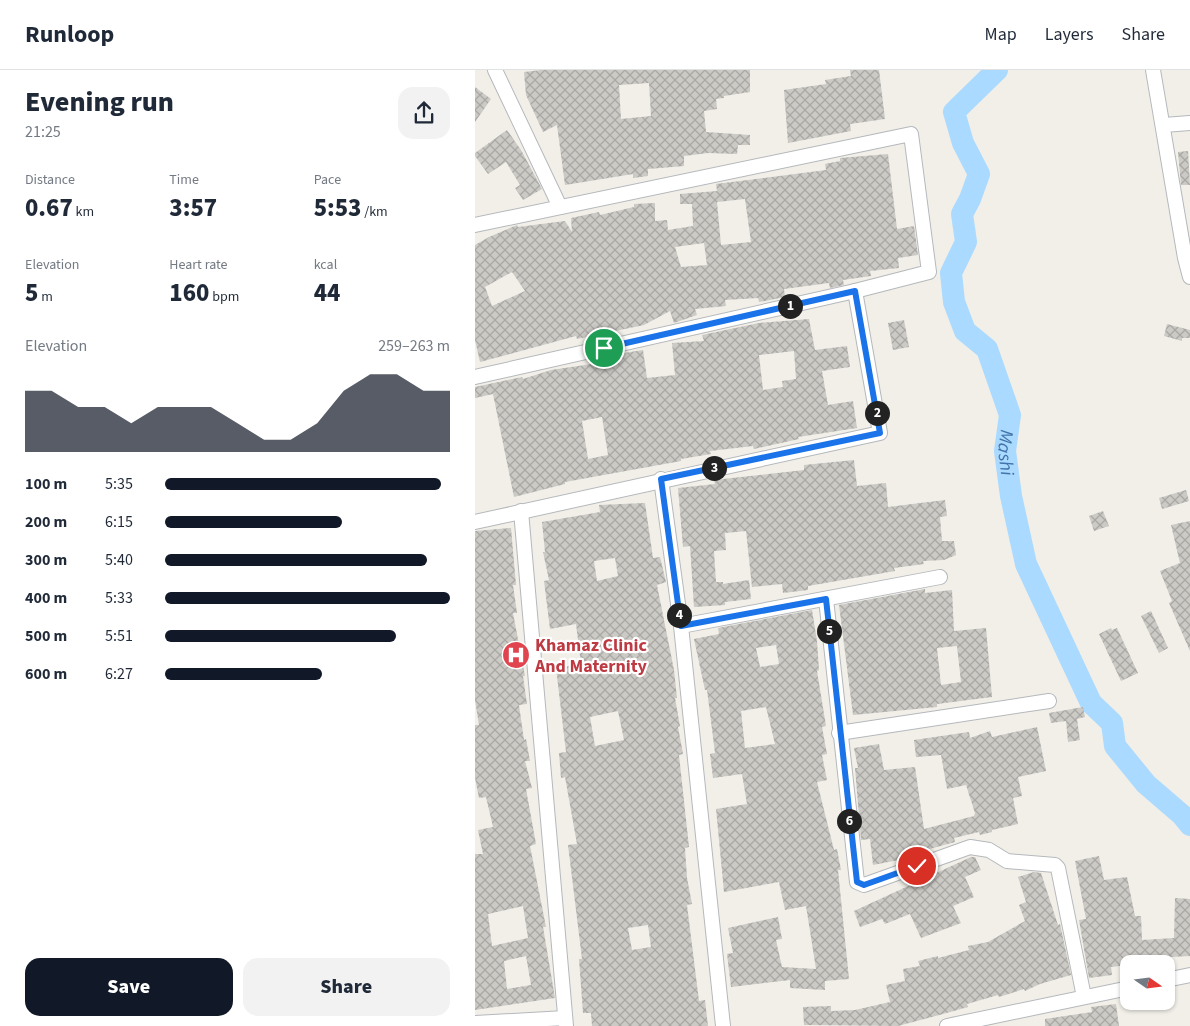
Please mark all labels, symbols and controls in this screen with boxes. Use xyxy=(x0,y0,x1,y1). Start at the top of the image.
text: Runloop xyxy=(25,17,114,52)
text: Map xyxy=(985,22,1017,47)
text: Layers xyxy=(1045,22,1094,47)
text: Share xyxy=(1122,22,1165,47)
text: Evening run xyxy=(25,82,174,122)
button: share xyxy=(398,87,450,139)
text: 21:25 xyxy=(25,121,61,143)
text: Distance xyxy=(25,170,75,190)
text: Time xyxy=(169,170,199,190)
text: Pace xyxy=(314,170,341,190)
text: 0.67 xyxy=(25,190,73,226)
text: 3:57 xyxy=(169,190,217,226)
text: 5:53 xyxy=(314,190,361,226)
text: km xyxy=(73,202,94,222)
text: /km xyxy=(361,202,388,222)
text: Elevation xyxy=(25,255,80,275)
text: Heart rate xyxy=(169,255,228,275)
text: kcal xyxy=(314,255,337,275)
text: 5 xyxy=(25,275,38,311)
text: 160 xyxy=(169,275,209,311)
text: 44 xyxy=(314,275,340,311)
text: m xyxy=(38,287,53,307)
text: bpm xyxy=(209,287,239,307)
pin: 1 xyxy=(777,294,803,318)
text: 1 xyxy=(787,296,794,316)
pin xyxy=(583,327,625,369)
icon: arrive xyxy=(590,334,618,362)
text: Elevation xyxy=(25,335,87,357)
text: 259–263 m xyxy=(378,335,450,357)
pin: 2 xyxy=(865,400,889,426)
text: 2 xyxy=(874,403,881,423)
water label: Mashi xyxy=(990,428,1020,478)
pin: 3 xyxy=(701,456,727,480)
text: 3 xyxy=(711,458,718,478)
text: 100 m xyxy=(25,473,67,495)
text: 5:35 xyxy=(105,473,133,495)
text: 200 m xyxy=(25,511,67,533)
text: 6:15 xyxy=(105,511,133,533)
text: 300 m xyxy=(25,549,67,571)
text: 5:40 xyxy=(105,549,133,571)
text: 400 m xyxy=(25,587,67,609)
text: 5:33 xyxy=(105,587,133,609)
pin: 4 xyxy=(667,602,691,628)
text: 4 xyxy=(676,605,683,625)
pin: 5 xyxy=(817,618,841,644)
text: 5 xyxy=(826,621,833,641)
text: 500 m xyxy=(25,625,67,647)
text: 5:51 xyxy=(105,625,133,647)
place label: Khamaz Clinic And Maternity xyxy=(534,633,648,679)
hospital icon: Khamaz Clinic And Maternity xyxy=(501,640,531,670)
text: 600 m xyxy=(25,663,67,685)
text: 6:27 xyxy=(105,663,133,685)
pin: 6 xyxy=(837,808,861,834)
text: 6 xyxy=(846,811,853,831)
pin xyxy=(896,845,938,887)
icon: check xyxy=(903,852,931,880)
north arrow xyxy=(1120,955,1175,1010)
map controls xyxy=(1120,955,1175,1010)
button: Save xyxy=(25,958,233,1016)
button: Share xyxy=(243,958,450,1016)

